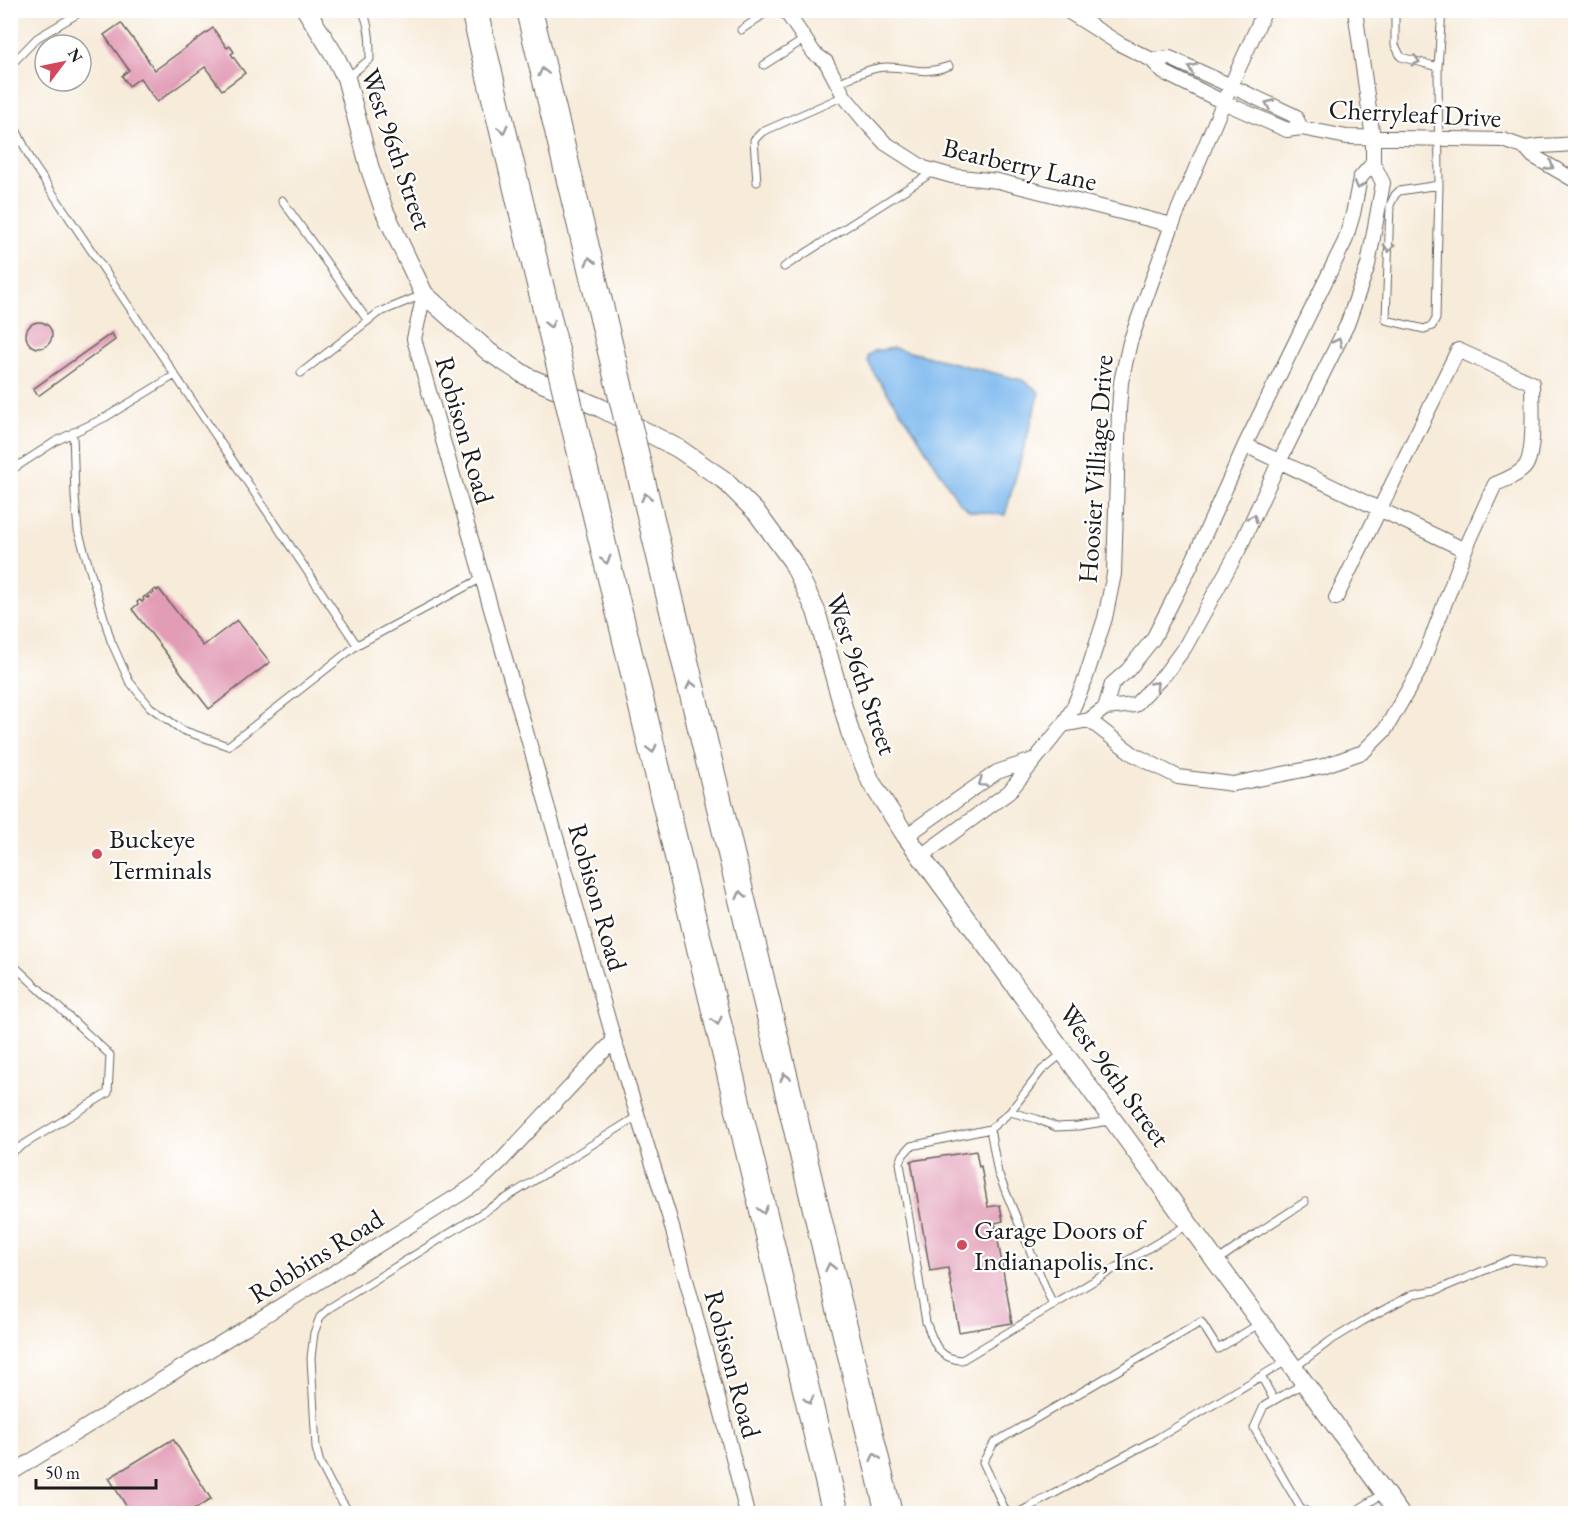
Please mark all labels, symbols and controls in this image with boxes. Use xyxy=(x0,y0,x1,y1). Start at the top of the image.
north arrow xyxy=(33,33,93,93)
text: N xyxy=(63,44,88,66)
one-way arrow xyxy=(1411,54,1421,66)
street label: West 96th Street xyxy=(353,64,441,235)
one-way arrow xyxy=(1187,64,1198,76)
one-way arrow xyxy=(538,67,551,77)
street label: Cherryleaf Drive xyxy=(1328,91,1502,135)
one-way arrow xyxy=(1264,99,1275,111)
one-way arrow xyxy=(495,123,508,133)
street label: Bearberry Lane xyxy=(939,129,1101,199)
one-way arrow xyxy=(1543,159,1554,170)
one-way arrow xyxy=(1354,180,1367,190)
one-way arrow xyxy=(1382,244,1395,253)
one-way arrow xyxy=(584,257,597,267)
one-way arrow xyxy=(542,319,555,329)
one-way arrow xyxy=(1331,338,1343,349)
street label: Robison Road xyxy=(427,352,503,508)
street label: Hoosier Villiage Drive xyxy=(1070,354,1120,584)
one-way arrow xyxy=(640,492,653,502)
one-way arrow xyxy=(1246,513,1258,524)
one-way arrow xyxy=(599,555,612,565)
street label: West 96th Street xyxy=(818,589,906,760)
one-way arrow xyxy=(685,680,698,690)
one-way arrow xyxy=(1147,682,1158,693)
one-way arrow xyxy=(645,744,658,754)
one-way arrow xyxy=(978,776,989,787)
street label: Robison Road xyxy=(560,819,636,975)
place label: Buckeye Terminals xyxy=(109,821,212,887)
marker: Buckeye Terminals xyxy=(90,847,104,861)
one-way arrow xyxy=(736,891,749,901)
street label: West 96th Street xyxy=(1051,997,1179,1154)
one-way arrow xyxy=(710,1015,723,1025)
one-way arrow xyxy=(779,1073,792,1083)
street label: Robbins Road xyxy=(242,1201,390,1311)
one-way arrow xyxy=(755,1205,768,1215)
place label: Garage Doors of Indianapolis, Inc. xyxy=(974,1212,1155,1278)
marker: Garage Doors of Indianapolis, Inc. xyxy=(955,1238,969,1252)
one-way arrow xyxy=(824,1262,837,1272)
street label: Robison Road xyxy=(697,1286,770,1442)
one-way arrow xyxy=(801,1395,814,1405)
scale bar xyxy=(36,1452,156,1490)
one-way arrow xyxy=(870,1452,883,1462)
text: 50 m xyxy=(45,1461,80,1484)

